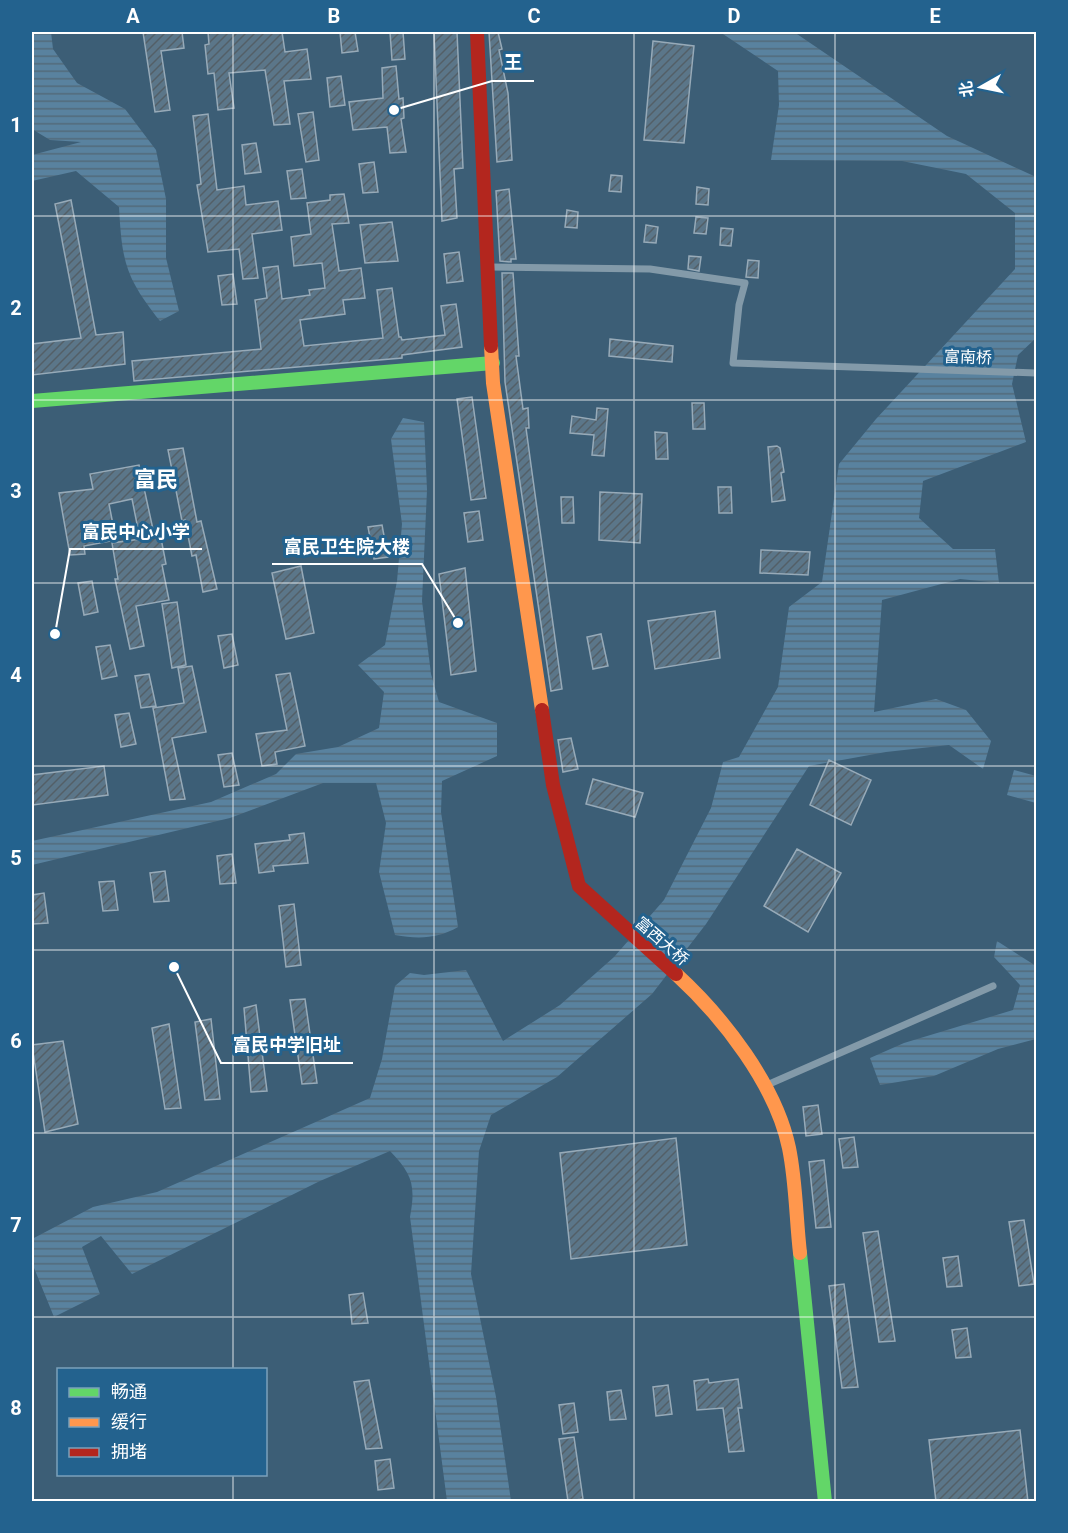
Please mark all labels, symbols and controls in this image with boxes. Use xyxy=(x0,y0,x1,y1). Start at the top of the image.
text: A xyxy=(126,4,140,28)
text: B xyxy=(328,4,340,28)
text: C xyxy=(527,4,541,28)
text: D xyxy=(728,4,741,28)
text: E xyxy=(929,4,941,28)
callout: 王 xyxy=(492,45,534,81)
text: 王 xyxy=(504,52,522,73)
north arrow xyxy=(951,57,1011,117)
text: 北 xyxy=(956,80,977,99)
text: 1 xyxy=(10,113,22,137)
text: 2 xyxy=(10,296,22,320)
street label: 富南桥 xyxy=(944,347,992,367)
district label: 富民 xyxy=(134,467,178,492)
text: 3 xyxy=(10,479,22,503)
callout: 富民中心小学 xyxy=(70,513,202,549)
text: 富民中心小学 xyxy=(82,521,190,542)
callout: 富民卫生院大楼 xyxy=(272,528,422,564)
text: 富民卫生院大楼 xyxy=(284,536,410,557)
text: 4 xyxy=(10,663,22,687)
text: 5 xyxy=(10,846,22,870)
street label: 富西大桥 xyxy=(632,913,692,969)
callout: 富民中学旧址 xyxy=(221,1027,353,1063)
text: 6 xyxy=(10,1029,22,1053)
text: 富民中学旧址 xyxy=(233,1034,341,1055)
text: 7 xyxy=(10,1213,22,1237)
legend xyxy=(57,1368,267,1476)
text: 畅通 xyxy=(111,1381,147,1402)
text: 8 xyxy=(10,1396,22,1420)
text: 缓行 xyxy=(111,1411,147,1432)
text: 拥堵 xyxy=(111,1441,147,1462)

